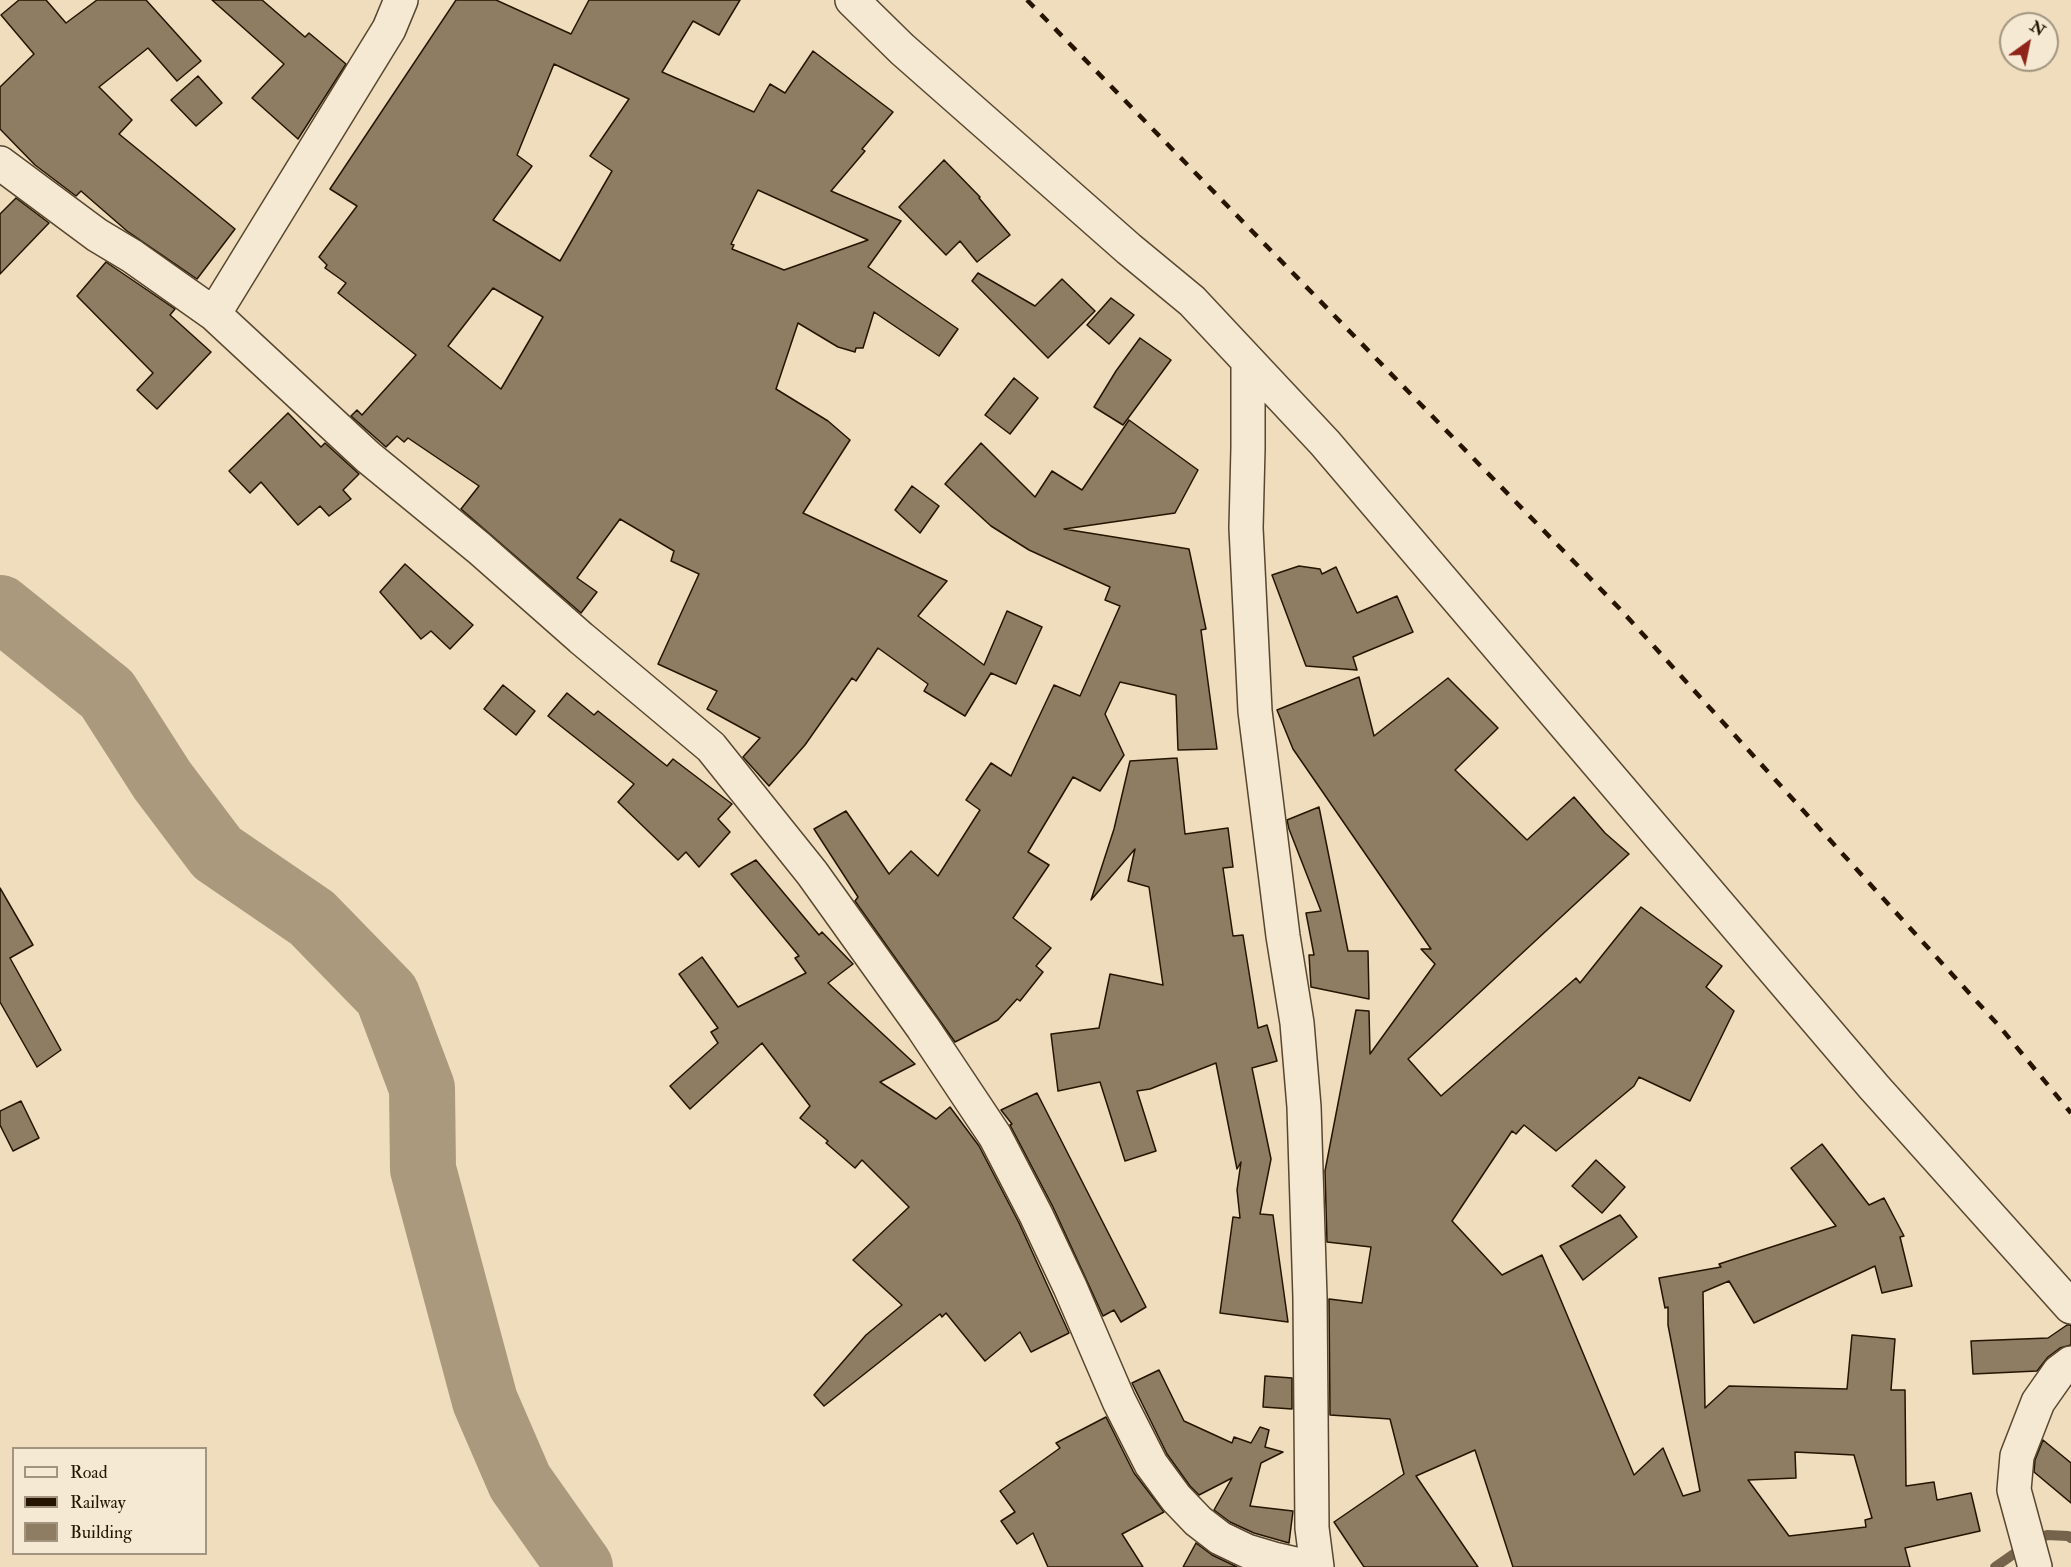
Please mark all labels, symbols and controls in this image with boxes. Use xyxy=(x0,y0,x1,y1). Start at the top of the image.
north arrow xyxy=(1999,12,2059,72)
text: N xyxy=(2026,16,2049,41)
legend xyxy=(12,1447,207,1555)
text: Road xyxy=(70,1461,108,1484)
text: Railway xyxy=(70,1491,126,1514)
text: Building xyxy=(70,1521,132,1544)

